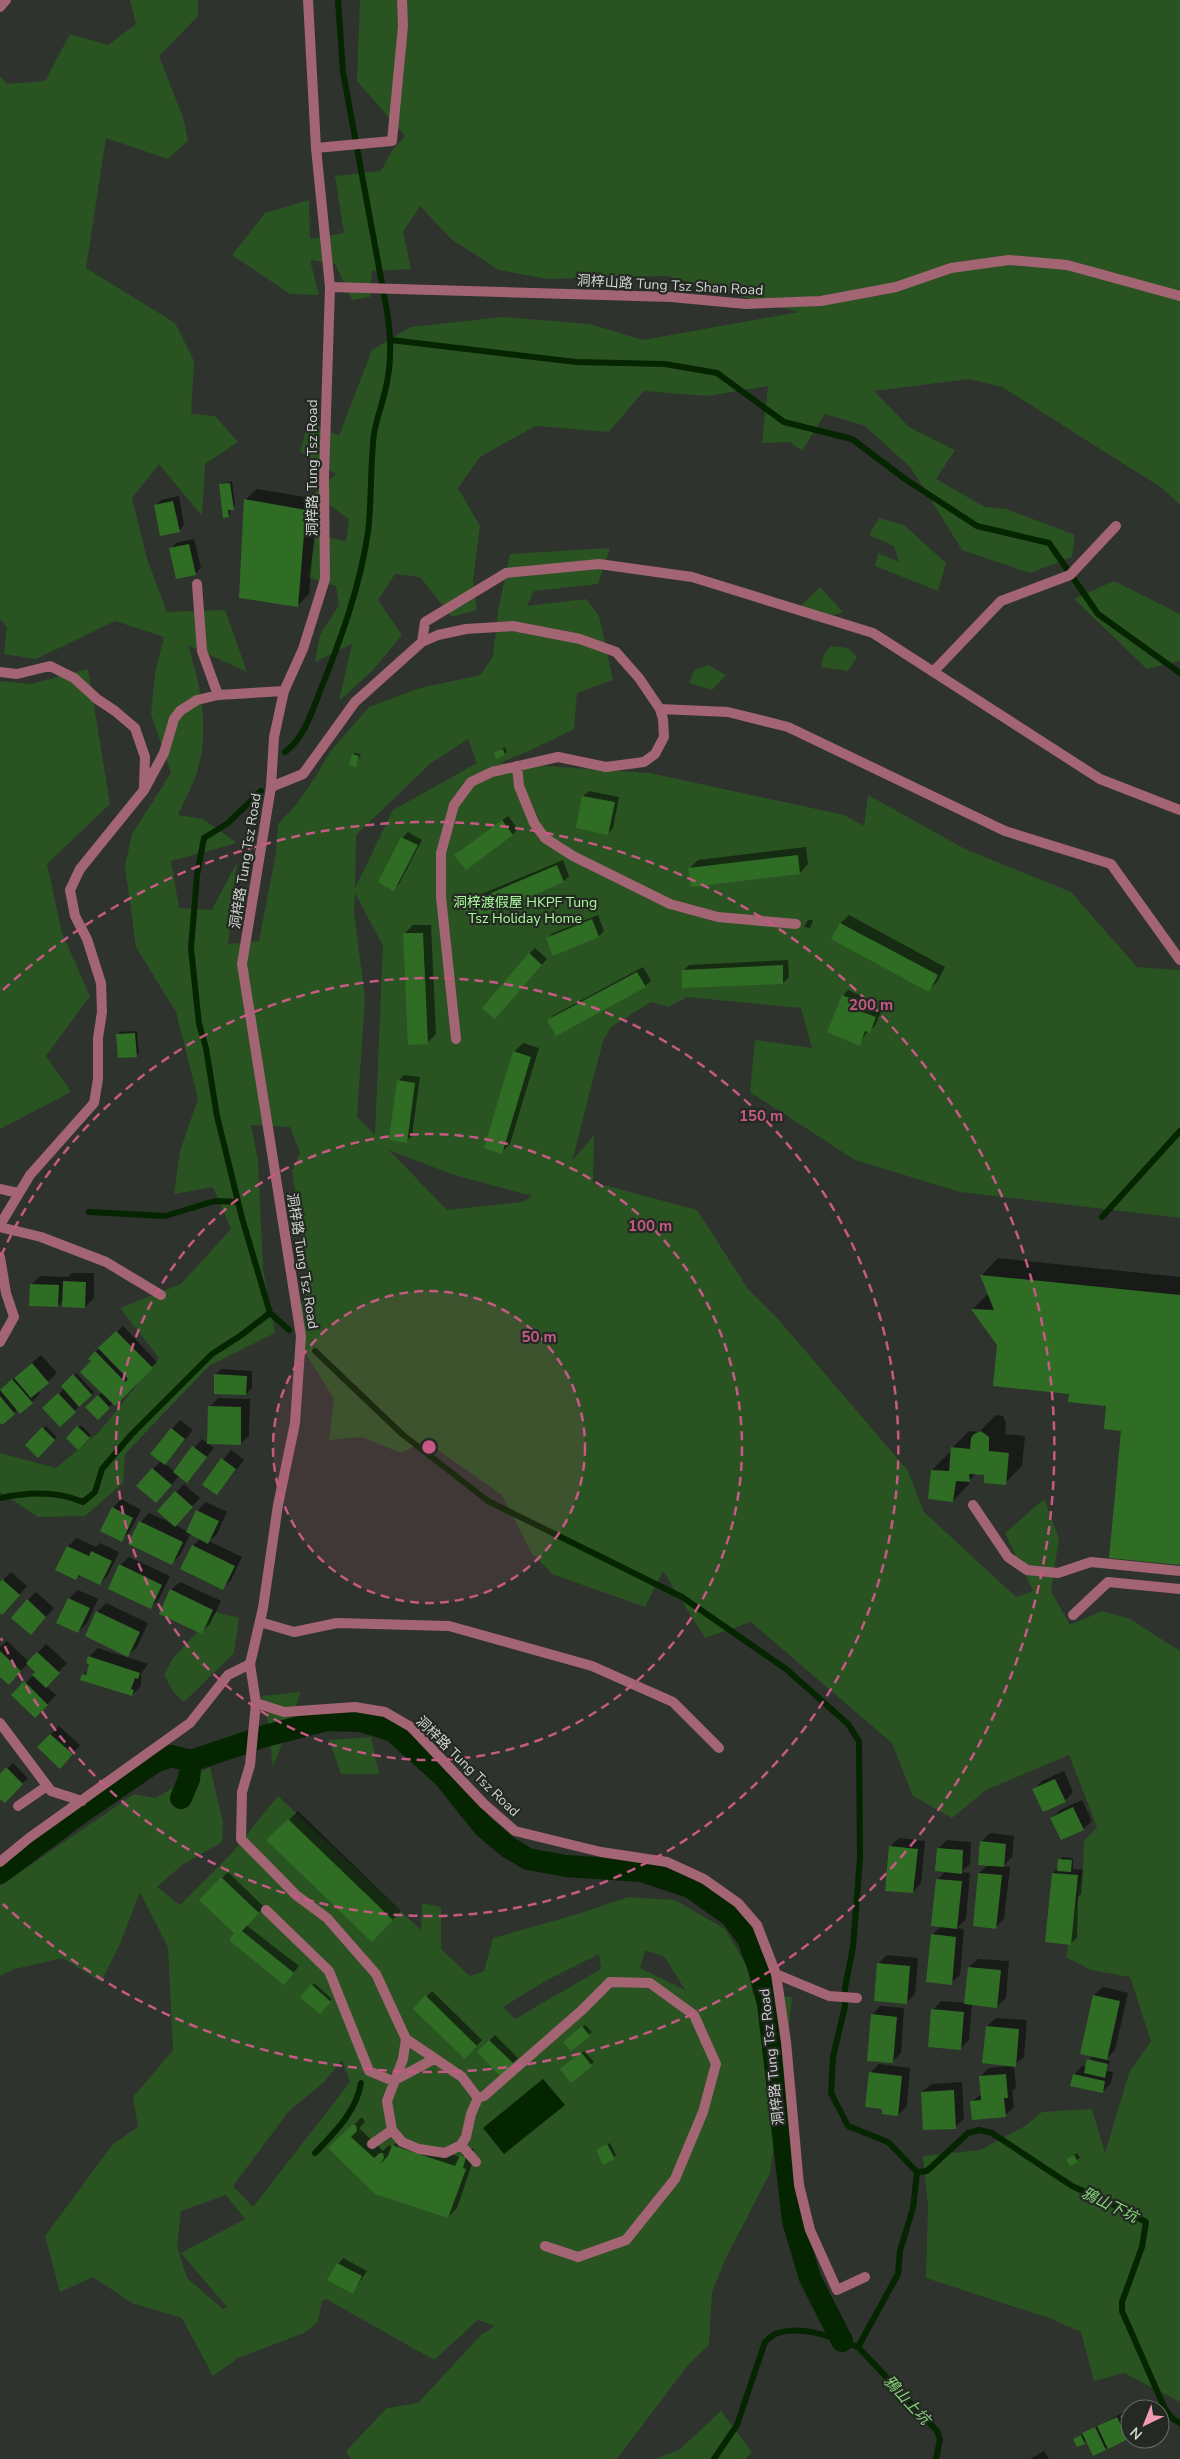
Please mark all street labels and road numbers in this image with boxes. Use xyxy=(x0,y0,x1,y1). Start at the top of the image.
street label: 洞梓山路 Tung Tsz Shan Road xyxy=(576,271,764,300)
street label: 洞梓路 Tung Tsz Road xyxy=(303,399,322,537)
street label: 洞梓路 Tung Tsz Road xyxy=(225,792,266,930)
street label: 洞梓路 Tung Tsz Road xyxy=(282,1192,323,1330)
street label: 洞梓路 Tung Tsz Road xyxy=(412,1712,524,1821)
street label: 洞梓路 Tung Tsz Road xyxy=(755,1988,788,2126)

